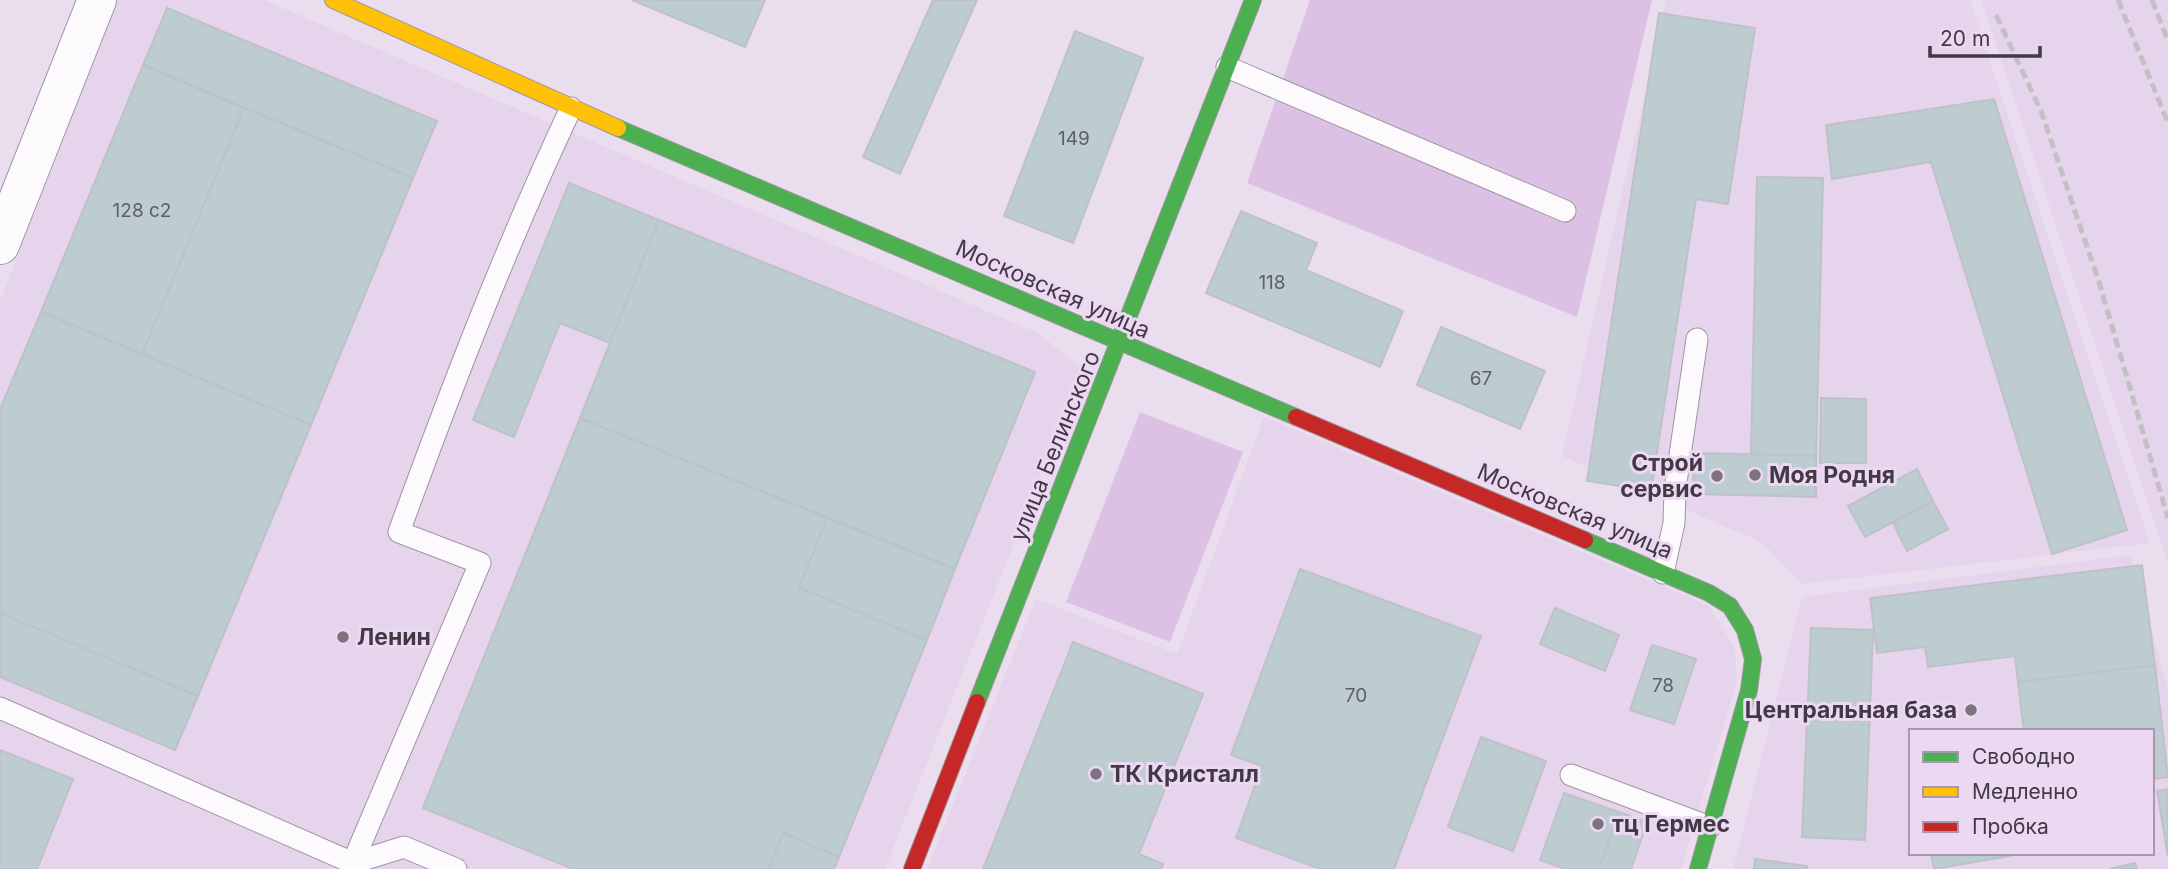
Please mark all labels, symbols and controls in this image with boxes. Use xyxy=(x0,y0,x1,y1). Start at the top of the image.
scale bar xyxy=(1930,14,2040,58)
text: 20 m xyxy=(1940,26,1990,51)
house number: 149 xyxy=(1058,127,1090,150)
house number: 128 с2 xyxy=(113,199,171,222)
street label: Московская улица xyxy=(952,234,1154,344)
house number: 118 xyxy=(1258,271,1286,294)
street label: улица Белинского xyxy=(1004,347,1106,545)
house number: 67 xyxy=(1470,367,1492,390)
place label: Строй сервис xyxy=(1620,449,1703,503)
street label: Московская улица xyxy=(1473,457,1677,565)
place label: Моя Родня xyxy=(1769,461,1895,489)
marker: Моя Родня xyxy=(1747,467,1763,483)
marker: Строй сервис xyxy=(1709,468,1725,484)
place label: Ленин xyxy=(357,623,431,651)
marker: Ленин xyxy=(335,629,351,645)
house number: 78 xyxy=(1652,674,1674,697)
house number: 70 xyxy=(1345,684,1367,707)
place label: Центральная база xyxy=(1745,696,1957,724)
marker: Центральная база xyxy=(1963,702,1979,718)
legend xyxy=(1909,729,2154,855)
text: Свободно xyxy=(1972,744,2075,769)
place label: ТК Кристалл xyxy=(1110,760,1259,788)
marker: ТК Кристалл xyxy=(1088,766,1104,782)
text: Медленно xyxy=(1972,779,2078,804)
place label: тц Гермес xyxy=(1612,810,1730,838)
text: Пробка xyxy=(1972,814,2049,839)
marker: тц Гермес xyxy=(1590,816,1606,832)

